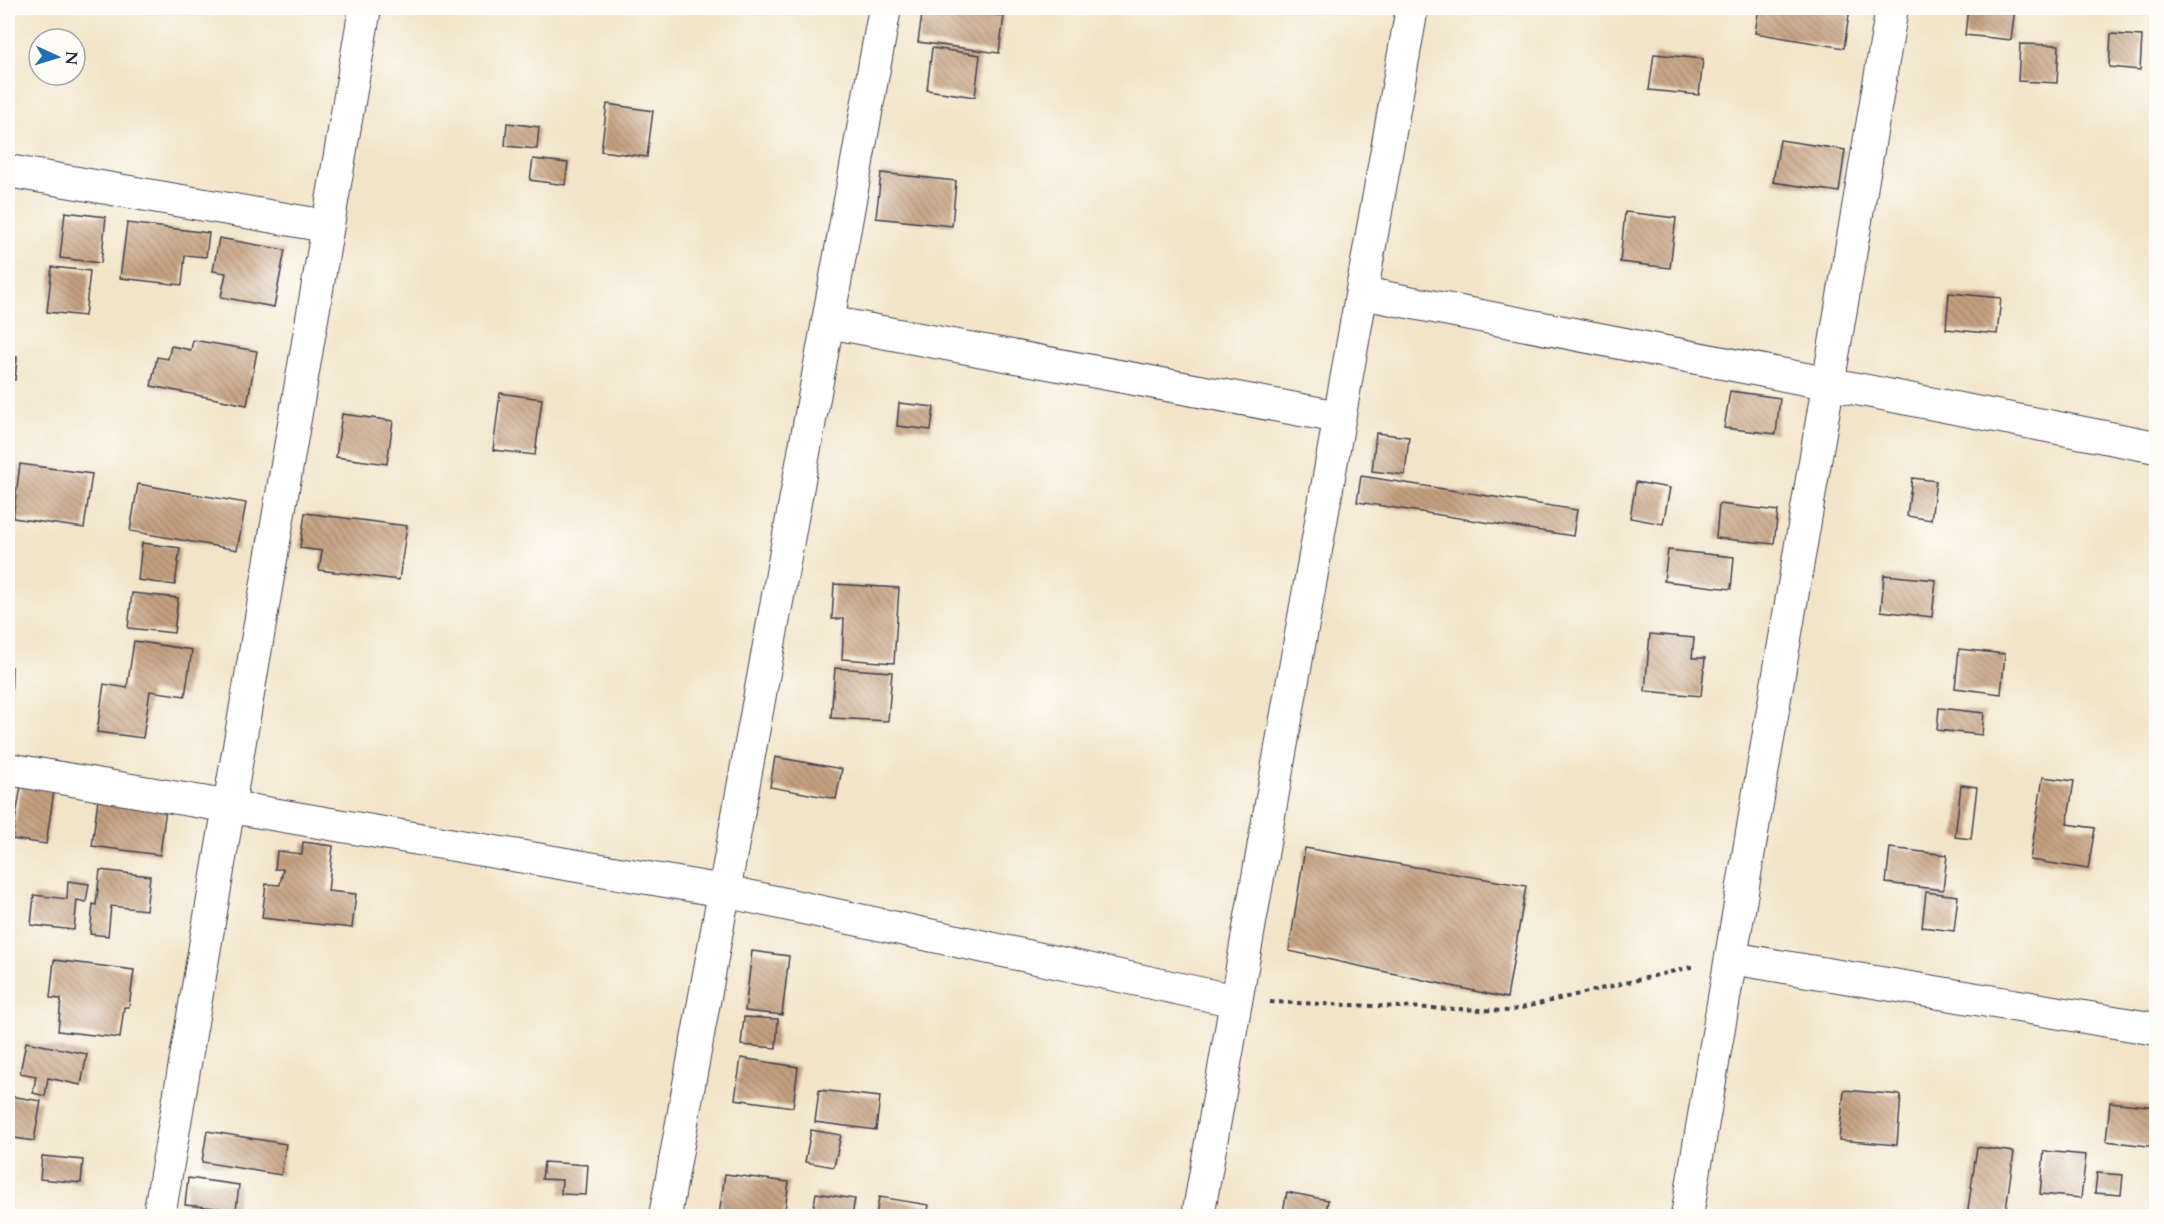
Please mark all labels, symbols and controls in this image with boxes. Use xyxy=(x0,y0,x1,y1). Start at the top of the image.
north arrow xyxy=(27,27,87,87)
text: N xyxy=(60,50,82,66)

